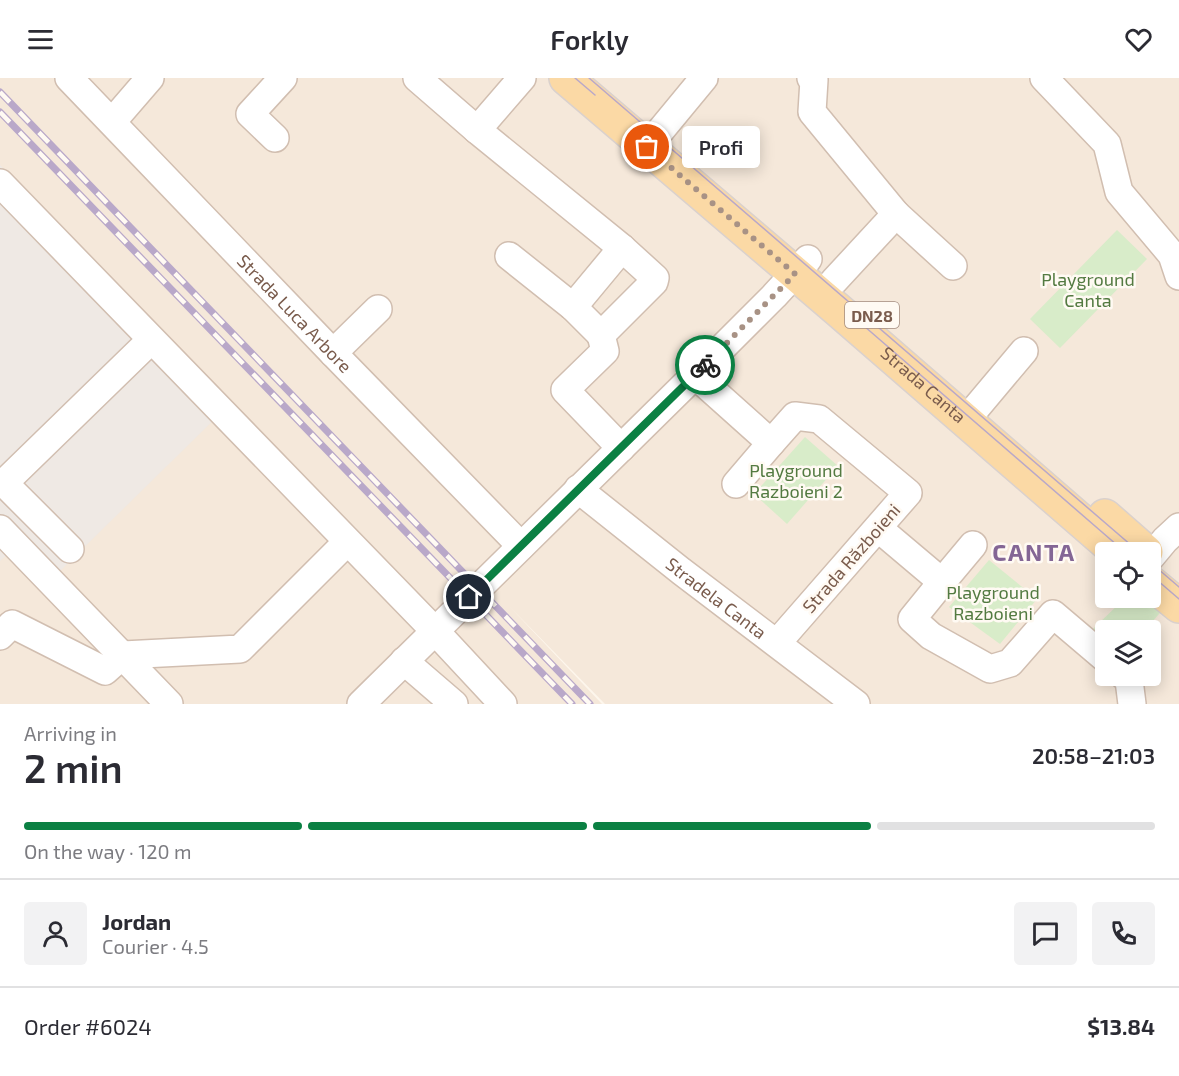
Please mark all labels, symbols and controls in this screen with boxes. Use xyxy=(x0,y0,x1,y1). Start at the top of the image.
icon: menu xyxy=(24,23,57,56)
text: Forkly xyxy=(550,23,629,55)
icon: heart xyxy=(1122,23,1155,56)
pin xyxy=(621,121,672,172)
callout: Profi xyxy=(683,126,761,168)
icon: bag xyxy=(630,130,663,163)
text: Profi xyxy=(699,135,743,159)
street label: Strada Luca Arbore xyxy=(233,249,357,377)
park label: Playground Canta xyxy=(1041,268,1135,311)
road number: DN28 xyxy=(845,302,899,328)
courier xyxy=(675,335,735,395)
street label: Strada Canta xyxy=(877,341,971,427)
icon: bike xyxy=(689,349,722,382)
park label: Playground Razboieni 2 xyxy=(749,459,843,502)
street label: Strada Războieni xyxy=(797,499,905,617)
district label: CANTA xyxy=(992,537,1076,566)
map controls xyxy=(1095,542,1161,686)
button: locate xyxy=(1095,542,1161,608)
street label: Stradela Canta xyxy=(662,552,771,643)
pin xyxy=(443,571,494,622)
icon: home xyxy=(452,580,485,613)
park label: Playground Razboieni xyxy=(946,581,1040,624)
button: layers xyxy=(1095,620,1161,686)
text: Arriving in xyxy=(24,721,117,745)
text: 20:58–21:03 xyxy=(1032,742,1155,768)
text: 2 min xyxy=(24,744,123,791)
text: On the way · 120 m xyxy=(24,839,192,863)
button: person xyxy=(24,902,87,965)
button: chat xyxy=(1014,902,1077,965)
button: phone xyxy=(1092,902,1155,965)
text: Jordan xyxy=(102,908,171,934)
text: Courier · 4.5 xyxy=(102,934,209,958)
text: Order #6024 xyxy=(24,1013,152,1039)
text: $13.84 xyxy=(1087,1013,1155,1039)

